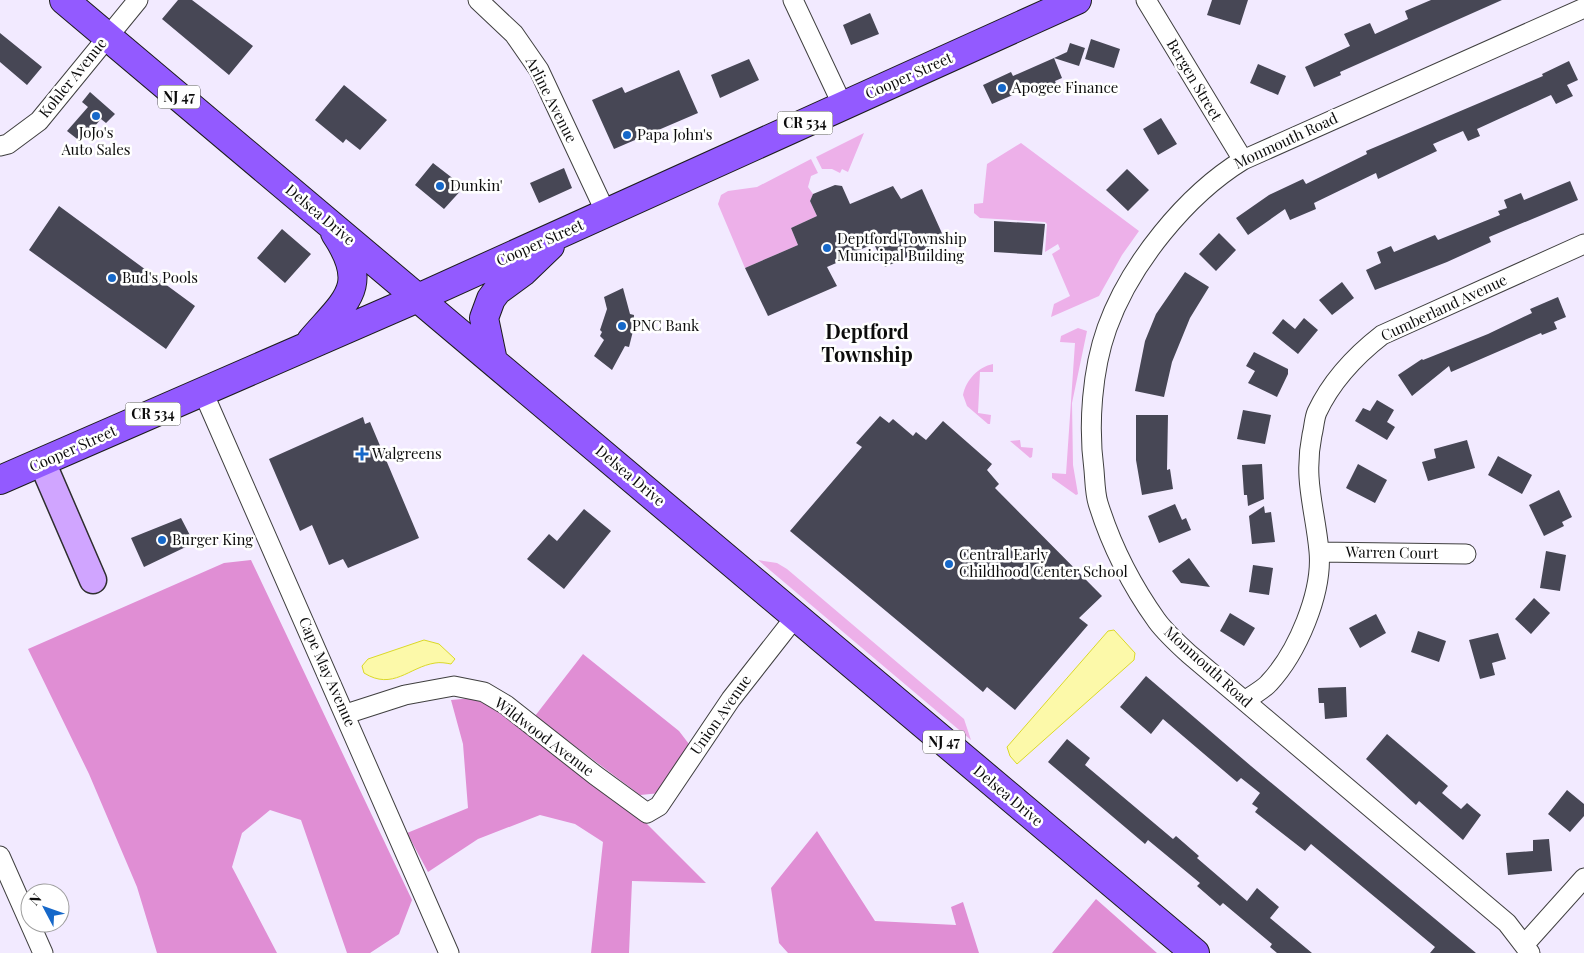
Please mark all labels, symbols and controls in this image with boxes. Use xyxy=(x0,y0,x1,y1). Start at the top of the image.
street label: Kohler Avenue xyxy=(34,33,111,122)
street label: Bergen Street xyxy=(1163,35,1227,125)
street label: Cooper Street xyxy=(862,47,956,103)
street label: Arline Avenue xyxy=(521,52,582,146)
place label: Apogee Finance xyxy=(1011,77,1118,97)
marker: Apogee Finance xyxy=(996,82,1008,94)
road number: NJ 47 xyxy=(158,85,200,108)
street label: Monmouth Road xyxy=(1230,107,1341,173)
marker: JoJo's Auto Sales xyxy=(90,110,102,122)
road number: CR 534 xyxy=(778,112,832,134)
place label: JoJo's Auto Sales xyxy=(61,122,131,159)
place label: Papa John's xyxy=(637,124,713,144)
marker: Papa John's xyxy=(621,129,633,141)
place label: Dunkin' xyxy=(450,175,503,195)
street label: Delsea Drive xyxy=(282,179,360,249)
marker: Dunkin' xyxy=(434,180,446,192)
street label: Cooper Street xyxy=(493,214,587,270)
place label: Deptford Township Municipal Building xyxy=(837,228,967,265)
marker: Deptford Township Municipal Building xyxy=(821,242,833,254)
place label: Bud's Pools xyxy=(122,267,198,287)
street label: Cumberland Avenue xyxy=(1377,269,1510,345)
marker: Bud's Pools xyxy=(106,272,118,284)
place label: PNC Bank xyxy=(632,315,700,335)
district label: Deptford Township xyxy=(821,317,913,367)
marker: PNC Bank xyxy=(616,320,628,332)
road number: CR 534 xyxy=(126,402,180,426)
street label: Cooper Street xyxy=(26,420,120,476)
street label: Delsea Drive xyxy=(592,440,670,510)
place label: Walgreens xyxy=(371,443,442,463)
marker: Walgreens xyxy=(356,448,368,460)
place label: Burger King xyxy=(172,529,253,549)
marker: Burger King xyxy=(156,534,168,546)
street label: Warren Court xyxy=(1344,541,1439,563)
place label: Central Early Childhood Center School xyxy=(959,544,1128,581)
marker: Central Early Childhood Center School xyxy=(943,558,955,570)
street label: Cape May Avenue xyxy=(295,614,361,730)
street label: Monmouth Road xyxy=(1160,621,1257,711)
street label: Union Avenue xyxy=(685,670,755,758)
street label: Wildwood Avenue xyxy=(490,692,598,780)
road number: NJ 47 xyxy=(923,730,965,754)
street label: Delsea Drive xyxy=(970,760,1048,830)
north arrow xyxy=(20,883,70,933)
text: N xyxy=(24,889,45,909)

